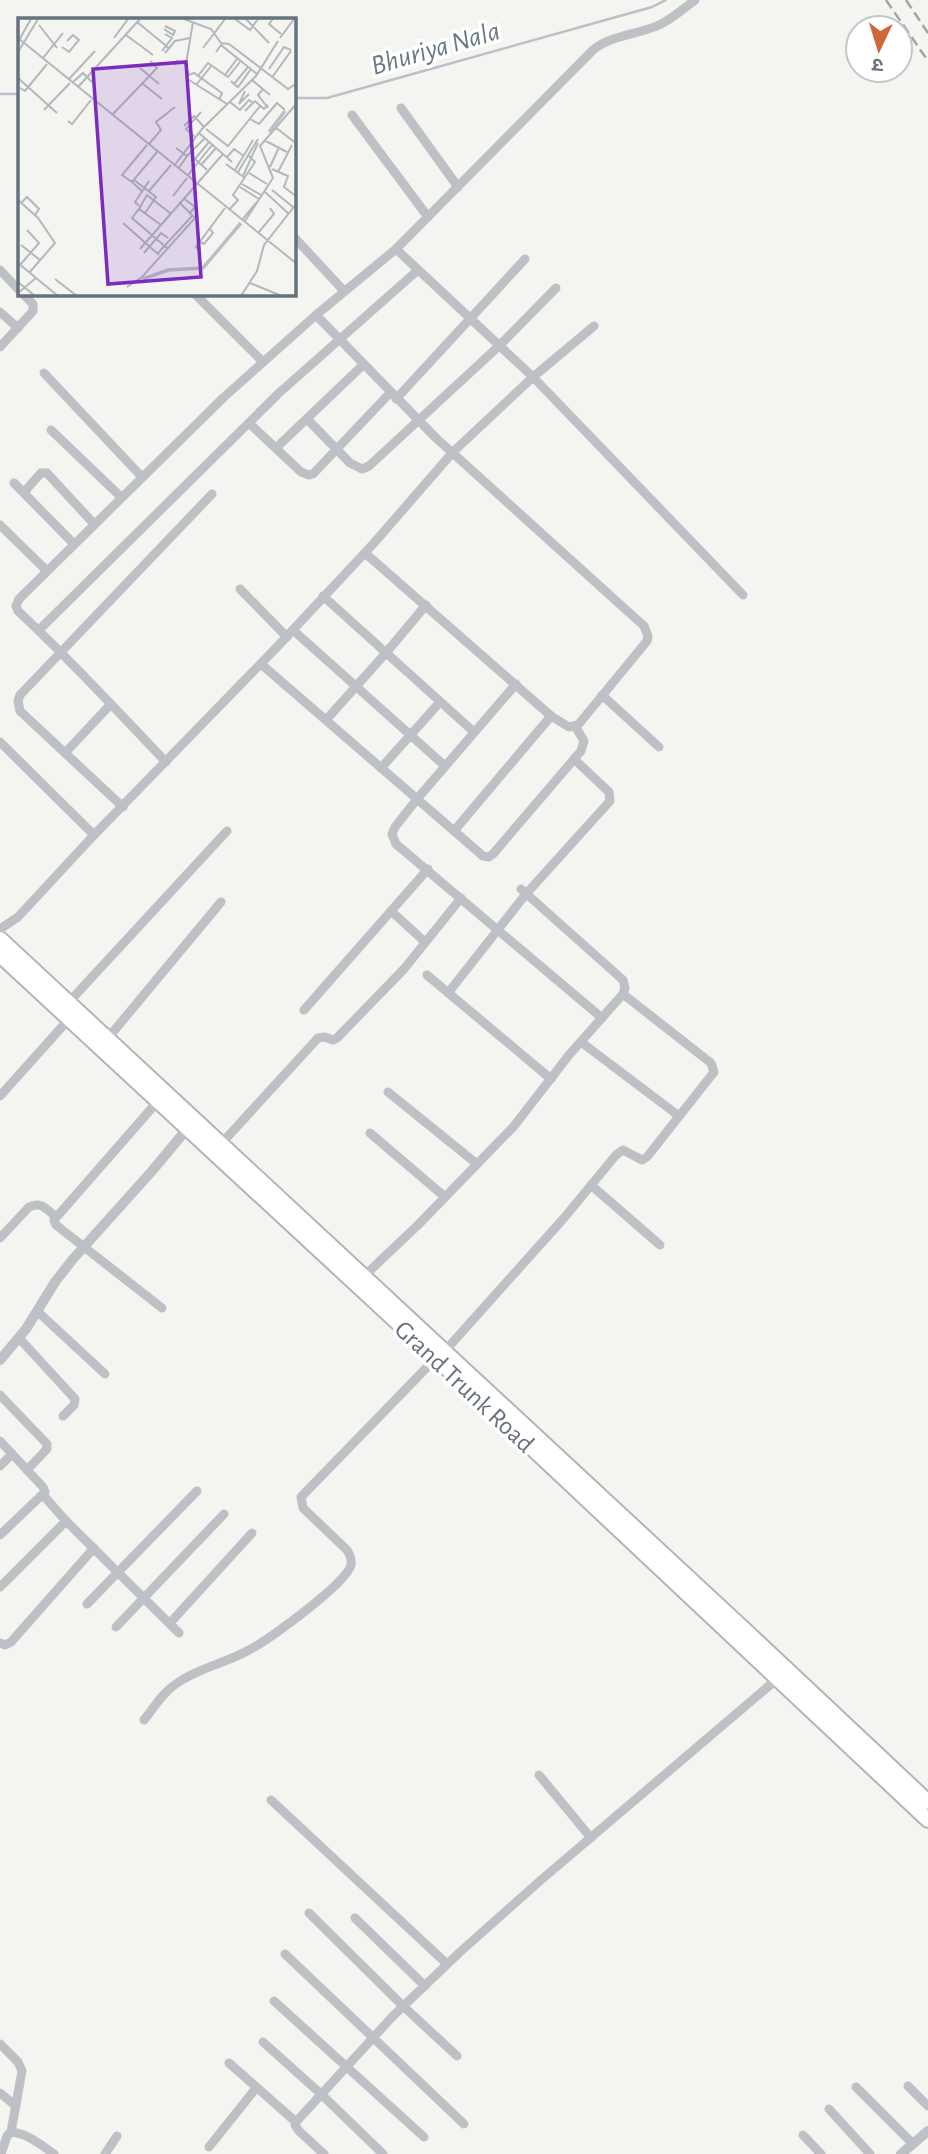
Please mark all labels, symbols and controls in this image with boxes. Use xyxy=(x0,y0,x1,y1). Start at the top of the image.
north arrow xyxy=(844,14,914,84)
water label: Bhuriya Nala xyxy=(368,17,503,81)
inset map xyxy=(18,18,296,296)
text: उ xyxy=(871,55,884,74)
street label: Grand Trunk Road xyxy=(390,1316,539,1458)

